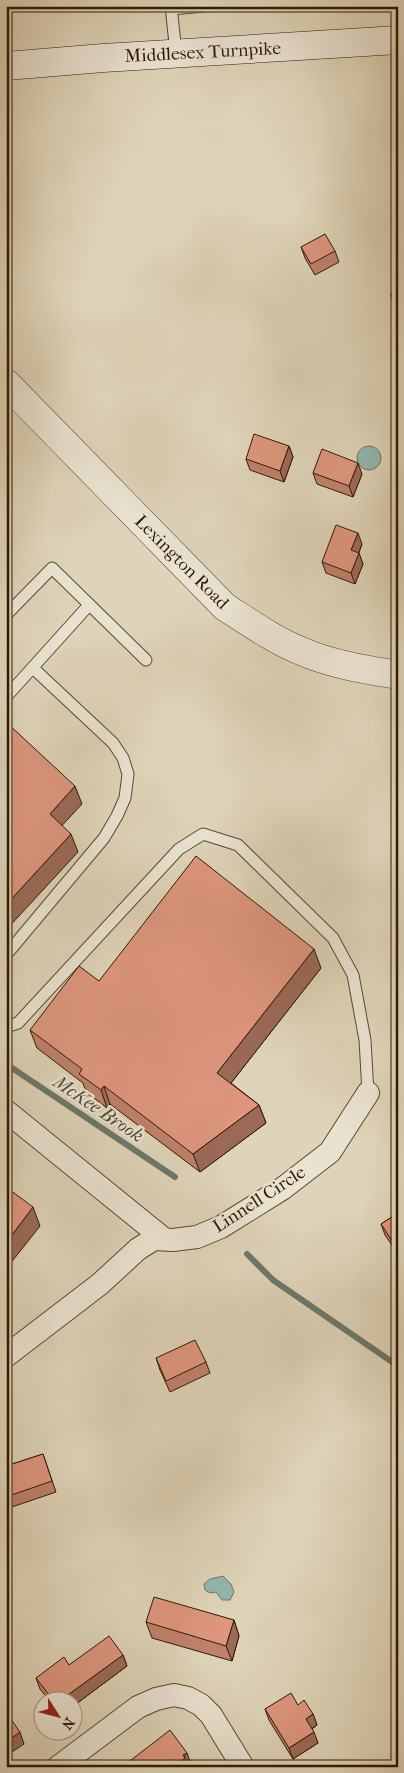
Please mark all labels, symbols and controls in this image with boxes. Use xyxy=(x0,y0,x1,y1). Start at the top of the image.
street label: Middlesex Turnpike xyxy=(124,38,282,67)
street label: Lexington Road xyxy=(130,511,233,614)
water label: McKee Brook xyxy=(48,1070,148,1147)
street label: Linnell Circle xyxy=(209,1162,310,1237)
north arrow xyxy=(32,1690,82,1740)
text: N xyxy=(58,1714,78,1733)

